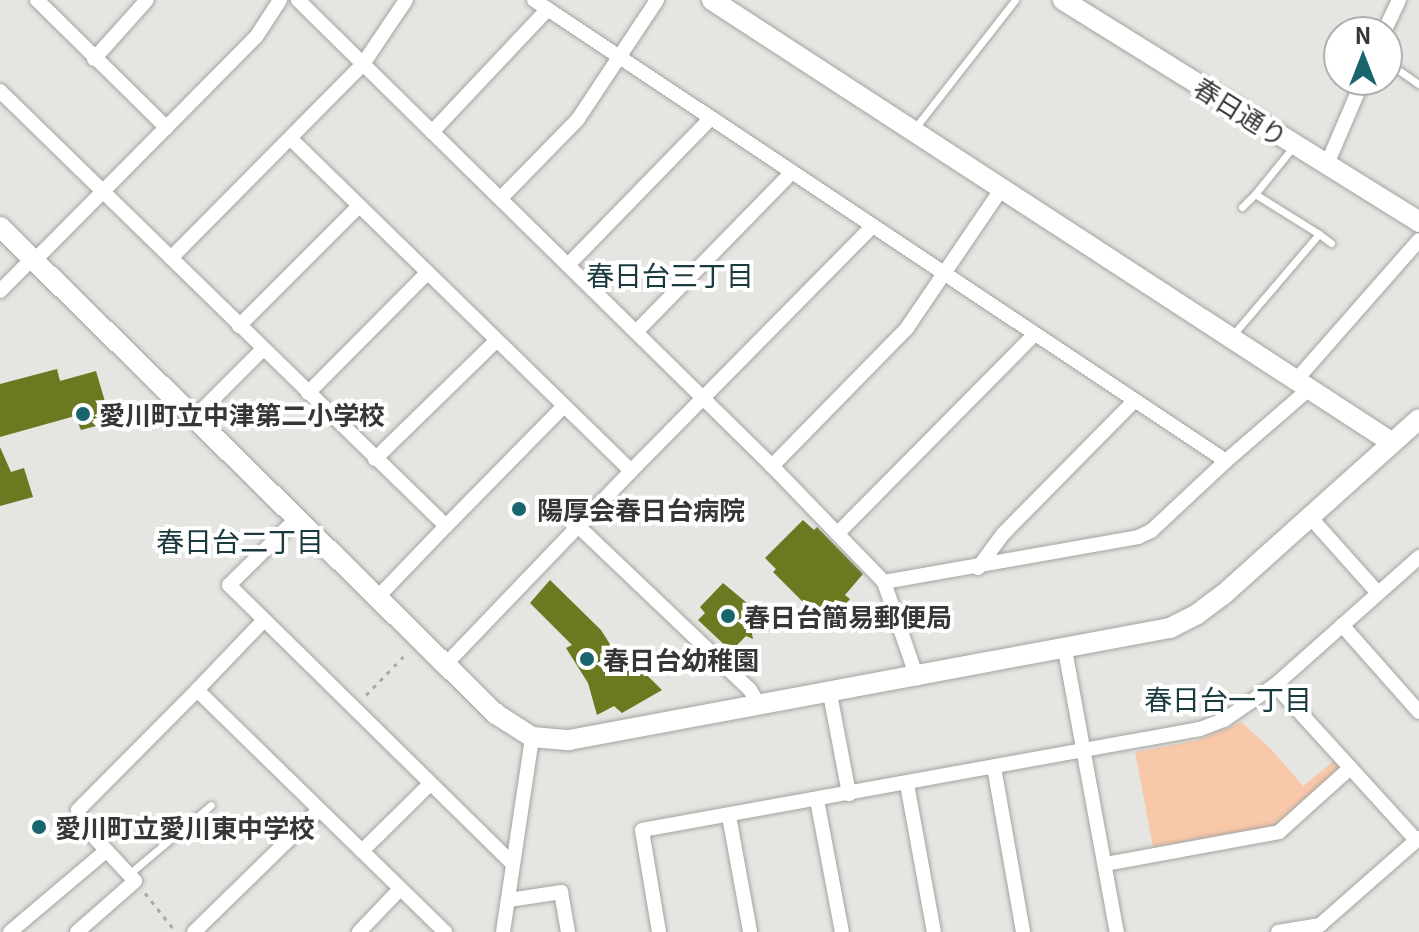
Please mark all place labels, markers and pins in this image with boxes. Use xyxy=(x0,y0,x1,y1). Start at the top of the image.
place label: 愛川町立中津第二小学校 xyxy=(99,398,385,430)
marker: 愛川町立中津第二小学校 xyxy=(74,405,92,423)
place label: 陽厚会春日台病院 xyxy=(537,493,745,525)
marker: 陽厚会春日台病院 xyxy=(508,498,530,520)
place label: 春日台簡易郵便局 xyxy=(744,600,952,632)
marker: 春日台簡易郵便局 xyxy=(719,607,737,625)
place label: 春日台幼稚園 xyxy=(603,643,759,675)
marker: 春日台幼稚園 xyxy=(578,650,596,668)
place label: 愛川町立愛川東中学校 xyxy=(55,811,315,843)
marker: 愛川町立愛川東中学校 xyxy=(30,818,48,836)

